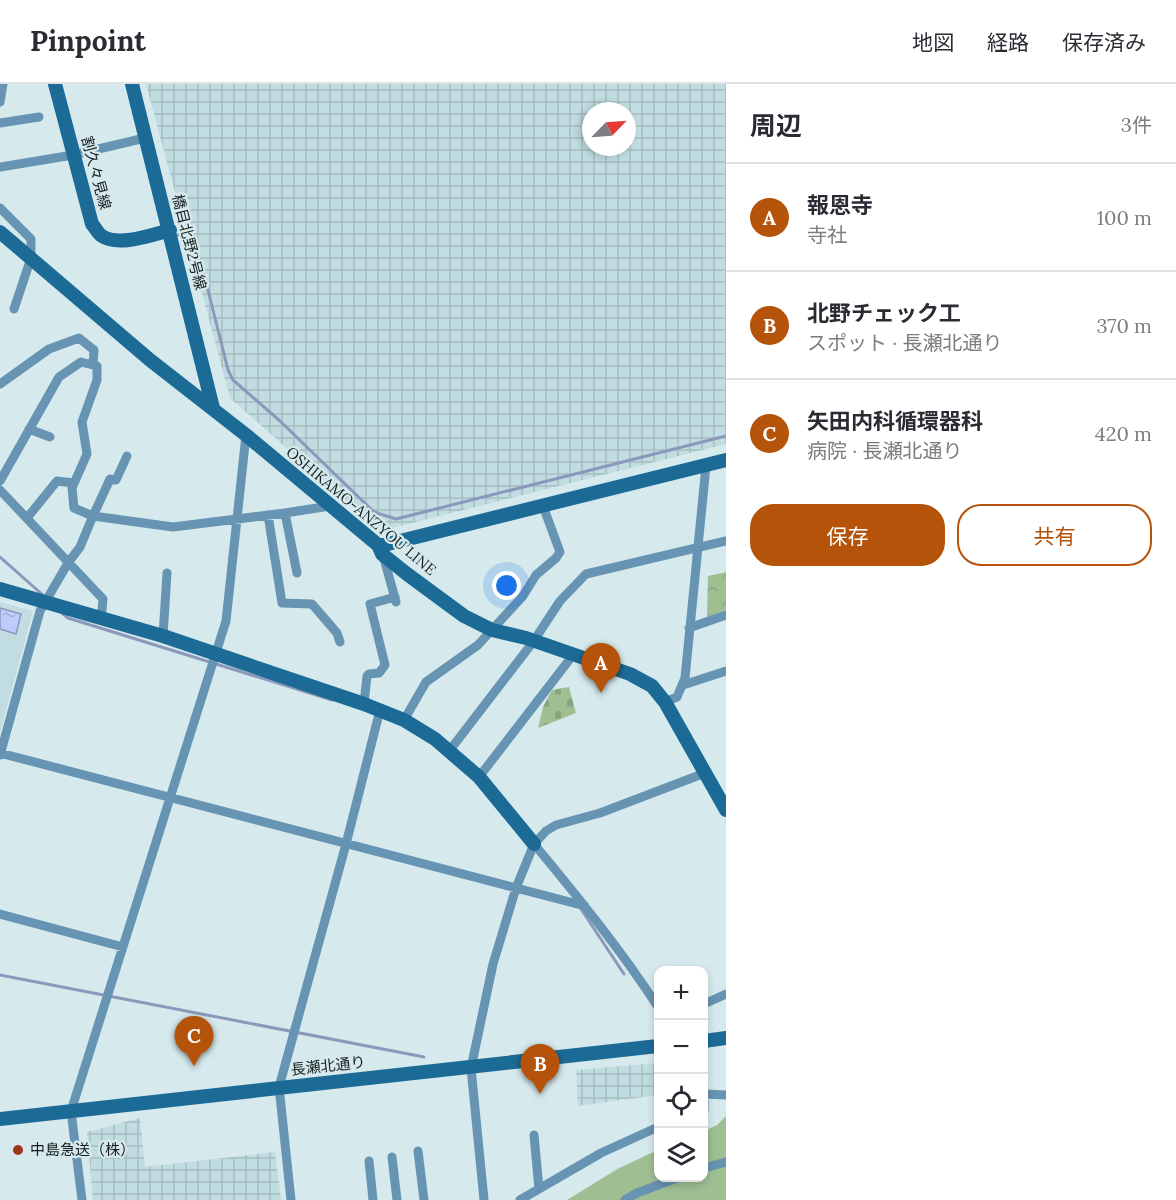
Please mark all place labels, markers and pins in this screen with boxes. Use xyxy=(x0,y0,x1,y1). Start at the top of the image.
pin: A xyxy=(582,644,620,693)
pin: C xyxy=(174,1016,214,1066)
pin: B xyxy=(520,1044,560,1094)
place label: 中島急送（株） xyxy=(30,1140,135,1159)
marker: 中島急送（株） xyxy=(11,1143,25,1157)

